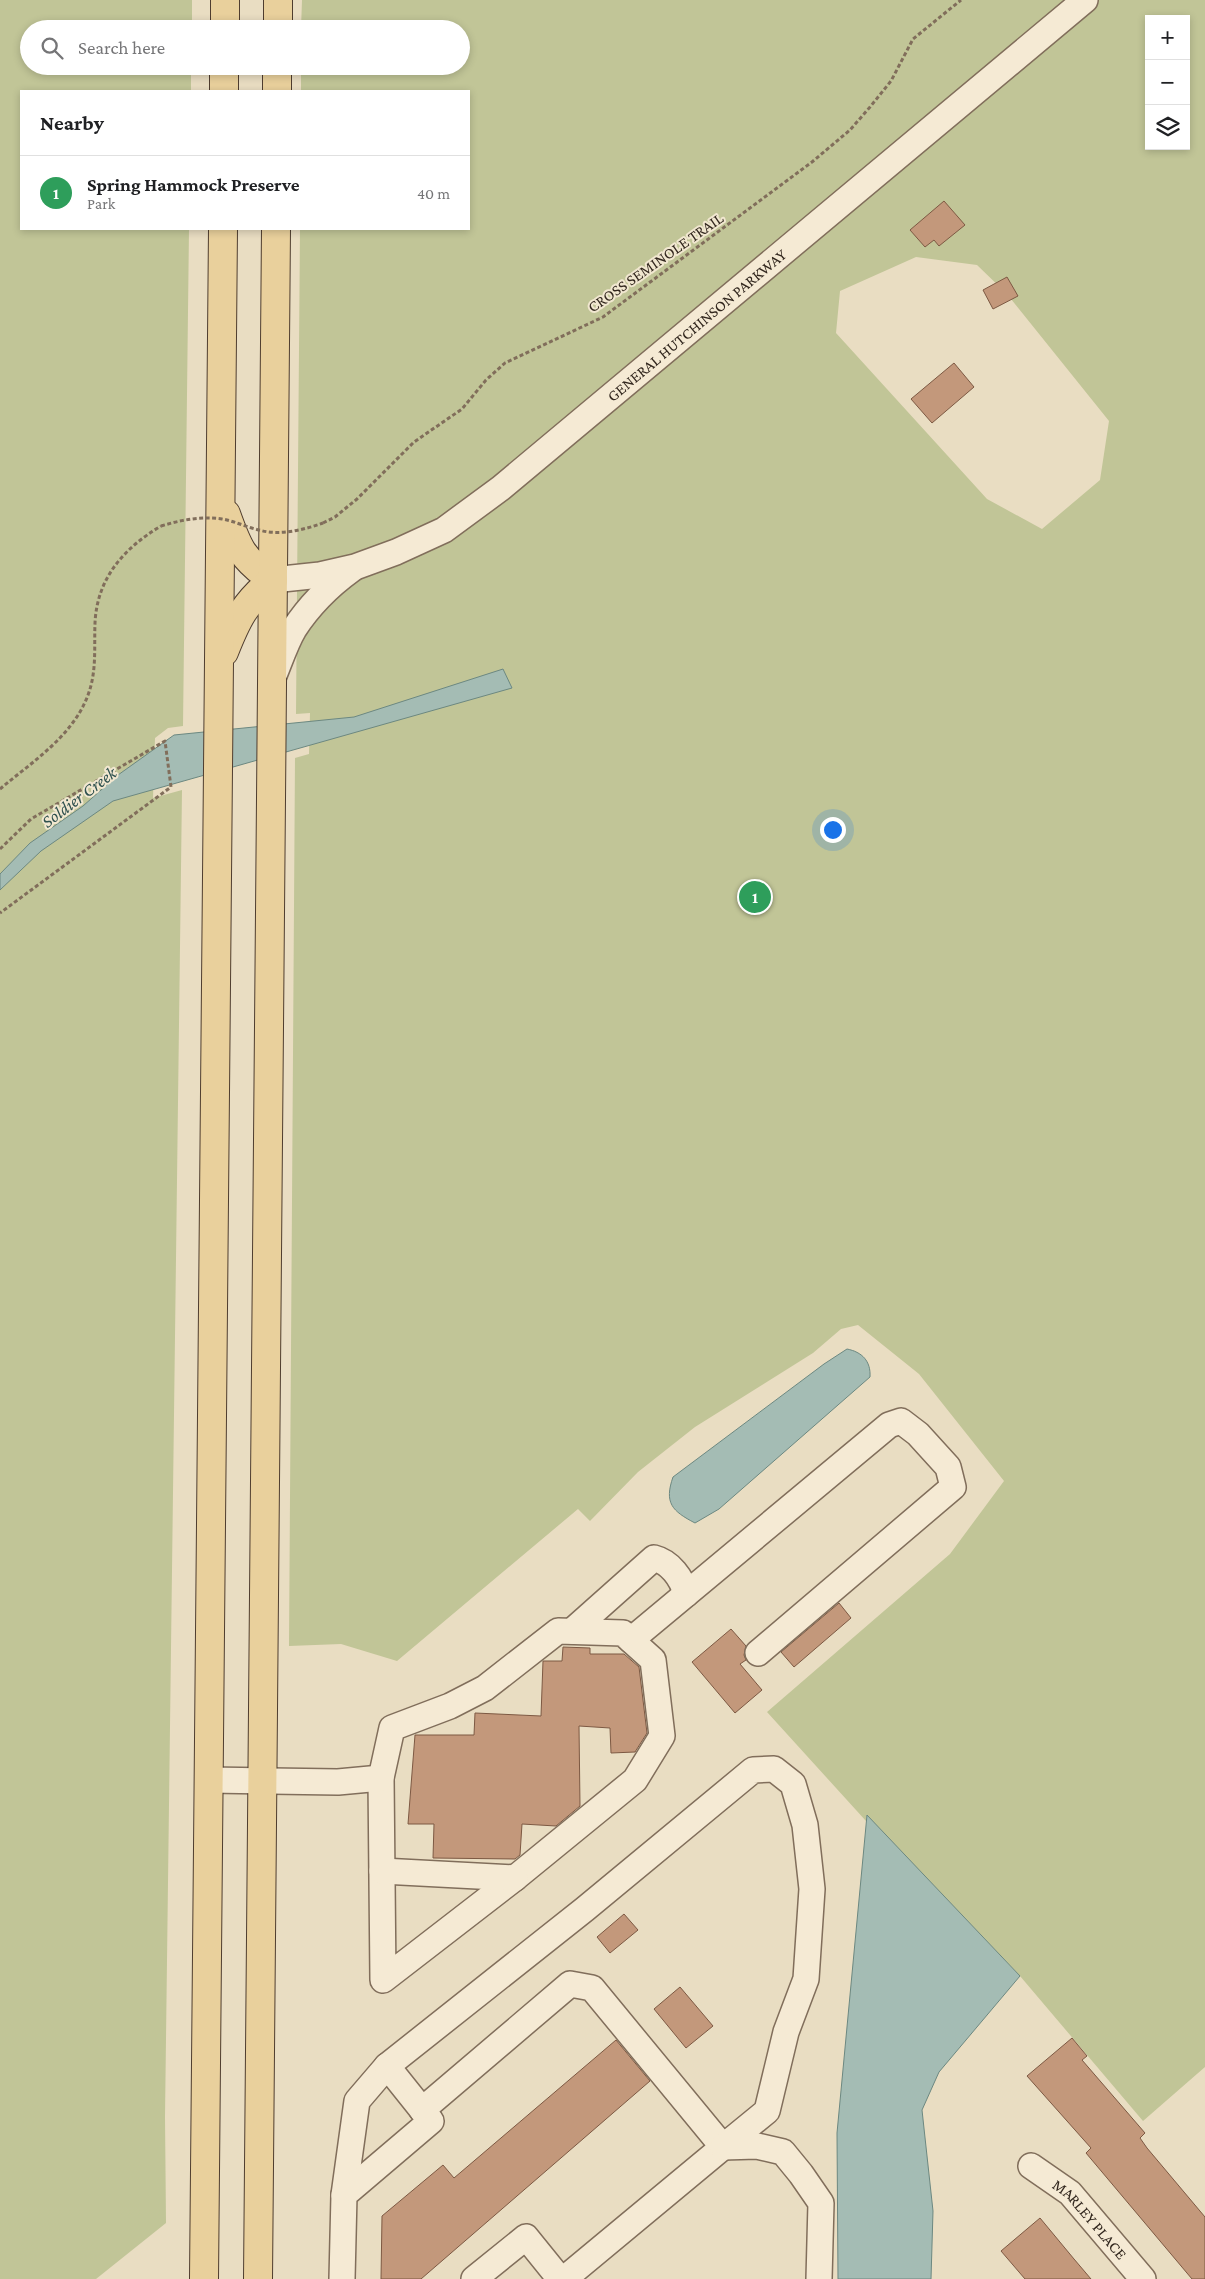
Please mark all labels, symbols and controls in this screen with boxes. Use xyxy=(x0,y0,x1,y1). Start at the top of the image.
map controls xyxy=(1145,15,1190,150)
button: + xyxy=(1145,15,1190,60)
search box xyxy=(20,20,470,75)
icon: search xyxy=(38,34,66,62)
text: Search here xyxy=(78,37,165,58)
button: − xyxy=(1145,60,1190,105)
button: layers xyxy=(1145,105,1190,150)
text: Nearby xyxy=(40,111,104,135)
text: Spring Hammock Preserve xyxy=(87,174,300,195)
text: 1 xyxy=(53,185,59,202)
text: 40 m xyxy=(417,185,450,202)
text: Park xyxy=(87,195,115,212)
street label: CROSS SEMINOLE TRAIL xyxy=(584,209,726,316)
street label: GENERAL HUTCHINSON PARKWAY xyxy=(604,245,790,405)
water label: Soldier Creek xyxy=(38,762,121,832)
your location xyxy=(820,817,846,843)
pin: 1 xyxy=(739,878,771,916)
street label: MARLEY PLACE xyxy=(1050,2176,1130,2263)

